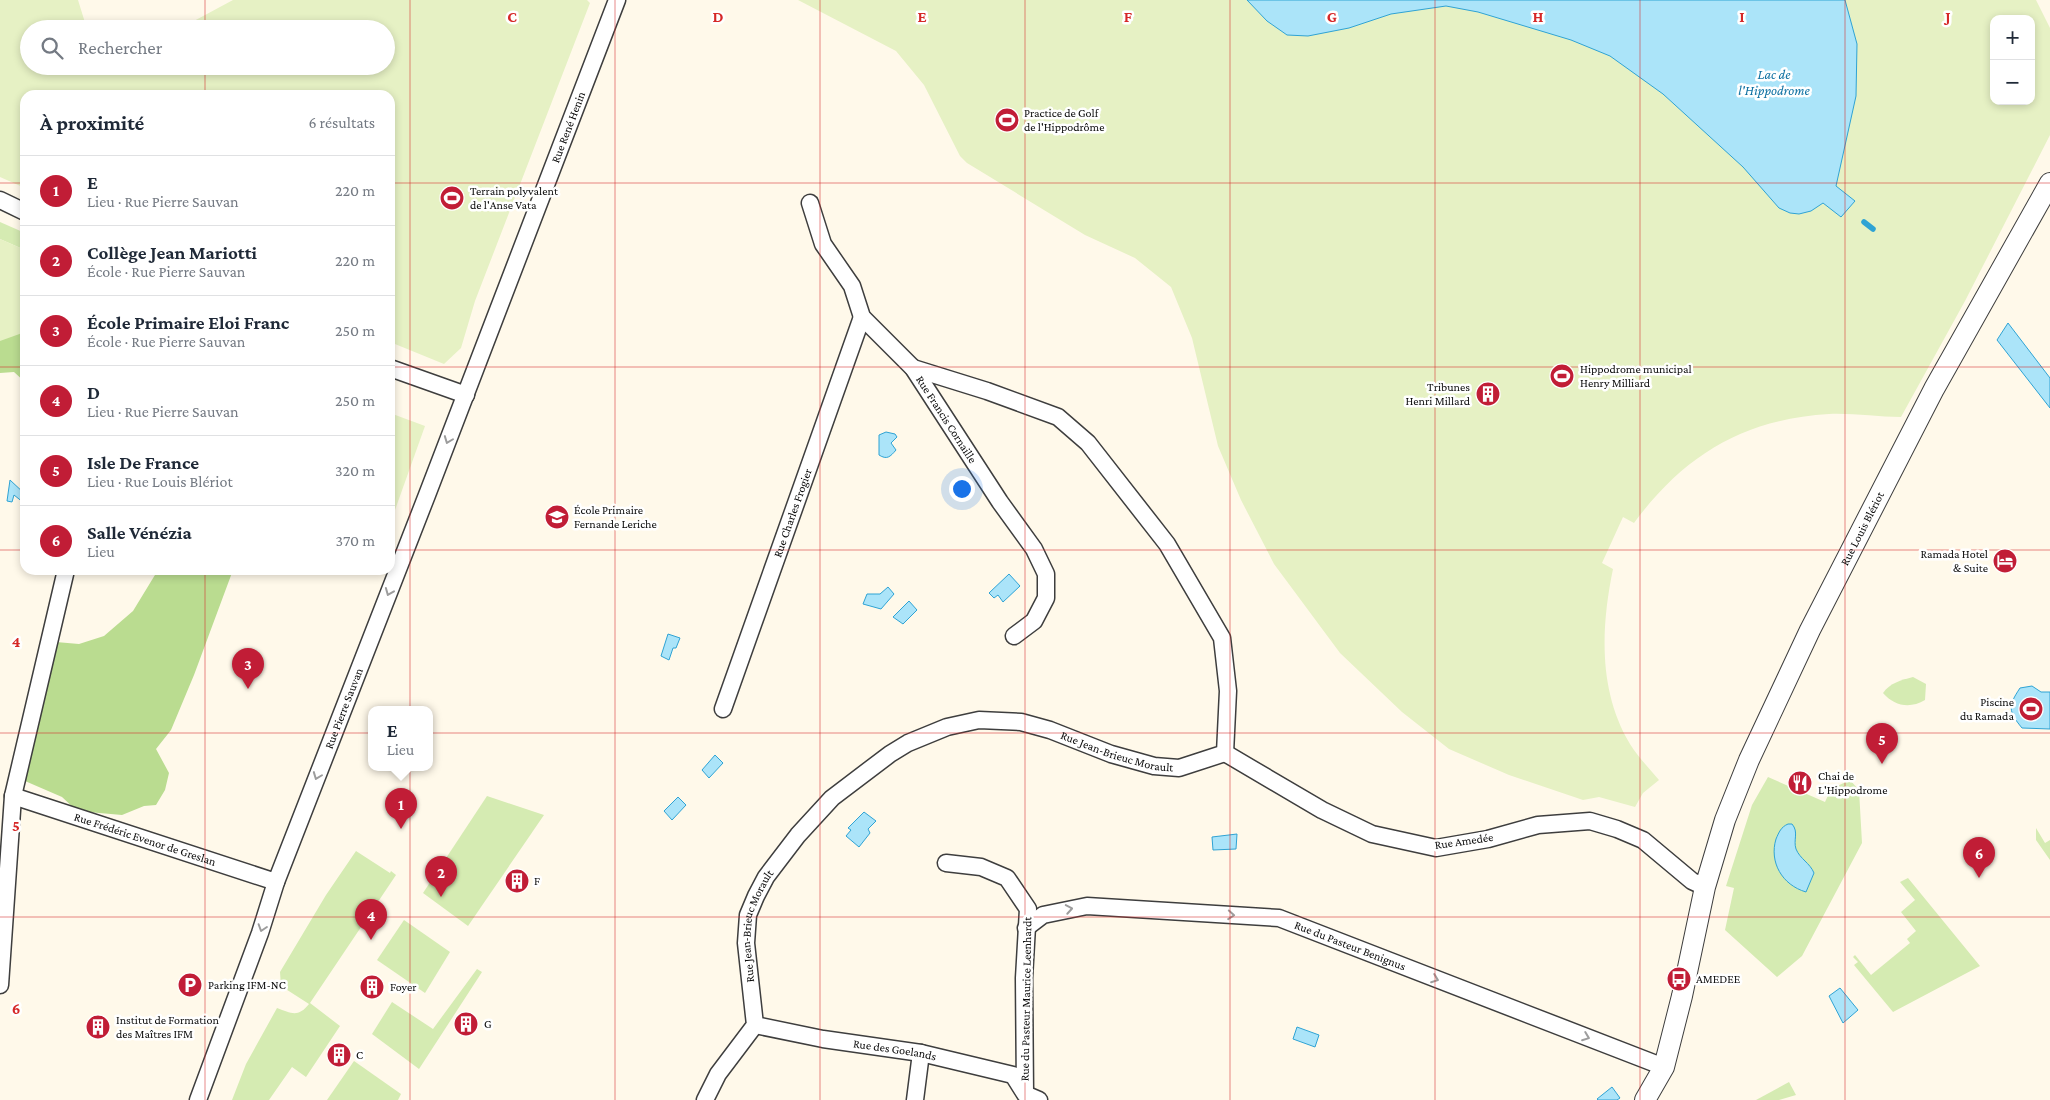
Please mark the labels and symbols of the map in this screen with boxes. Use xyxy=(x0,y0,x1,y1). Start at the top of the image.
text: C xyxy=(507,8,517,25)
text: D xyxy=(712,8,724,25)
text: E xyxy=(917,8,927,25)
text: F xyxy=(1124,8,1133,25)
text: G xyxy=(1327,8,1337,25)
text: H xyxy=(1533,8,1544,25)
text: I xyxy=(1739,8,1745,25)
text: J xyxy=(1943,8,1951,25)
water label: Lac de l'Hippodrome xyxy=(1738,66,1811,98)
street label: Rue René Henin xyxy=(548,89,588,165)
place label: Practice de Golf de l'Hippodrôme xyxy=(1024,106,1104,134)
sports icon: Practice de Golf de l'Hippodrôme xyxy=(994,107,1020,133)
place label: Terrain polyvalent de l'Anse Vata xyxy=(470,184,559,212)
sports icon: Terrain polyvalent de l'Anse Vata xyxy=(439,185,465,211)
place label: Hippodrome municipal Henry Milliard xyxy=(1580,362,1692,390)
sports icon: Hippodrome municipal Henry Milliard xyxy=(1549,363,1575,389)
street label: Rue Francis Cornaille xyxy=(913,373,980,466)
place label: Tribunes Henri Millard xyxy=(1405,380,1471,408)
building icon: Tribunes Henri Millard xyxy=(1475,381,1501,407)
one-way arrow xyxy=(444,435,454,444)
street label: Rue Charles Frogier xyxy=(770,466,815,559)
your location xyxy=(949,476,975,502)
street label: Rue Louis Blériot xyxy=(1837,488,1887,568)
place label: École Primaire Fernande Leriche xyxy=(574,503,657,531)
school or university icon: École Primaire Fernande Leriche xyxy=(544,504,570,530)
place label: Ramada Hotel & Suite xyxy=(1920,547,1988,575)
hotel icon: Ramada Hotel & Suite xyxy=(1992,548,2018,574)
one-way arrow xyxy=(385,587,395,595)
text: 4 xyxy=(12,633,21,650)
pin: 3 xyxy=(232,648,264,689)
street label: Rue Pierre Sauvan xyxy=(322,665,366,751)
place label: Piscine du Ramada xyxy=(1960,695,2014,723)
sports icon: Piscine du Ramada xyxy=(2018,696,2044,722)
pin: 5 xyxy=(1866,723,1898,764)
street label: Rue Jean-Brieuc Morault xyxy=(1059,728,1175,775)
place label: Chai de L'Hippodrome xyxy=(1818,769,1887,797)
restaurant icon: Chai de L'Hippodrome xyxy=(1787,770,1813,796)
one-way arrow xyxy=(313,771,323,779)
pin: 1 xyxy=(385,788,417,829)
street label: Rue Frédéric Evenor de Greslan xyxy=(72,809,218,869)
text: 5 xyxy=(12,817,20,834)
street label: Rue Amedée xyxy=(1434,830,1494,852)
pin: 6 xyxy=(1963,837,1995,878)
pin: 2 xyxy=(425,856,457,897)
street label: Rue Jean-Brieuc Morault xyxy=(739,866,777,983)
building icon: F xyxy=(504,868,530,894)
place label: F xyxy=(534,874,540,888)
pin: 4 xyxy=(355,899,387,940)
one-way arrow xyxy=(1066,904,1074,915)
one-way arrow xyxy=(1228,910,1236,921)
street label: Rue du Pasteur Maurice Leenhardt xyxy=(1018,916,1034,1081)
street label: Rue du Pasteur Benignus xyxy=(1292,918,1408,974)
one-way arrow xyxy=(257,924,267,932)
bus stop icon: AMEDEE xyxy=(1666,966,1692,992)
parking icon: Parking IFM-NC xyxy=(177,972,203,998)
one-way arrow xyxy=(1430,972,1439,983)
place label: AMEDEE xyxy=(1696,972,1741,986)
building icon: Foyer xyxy=(359,974,385,1000)
place label: Parking IFM-NC xyxy=(208,978,286,992)
place label: Foyer xyxy=(390,980,417,994)
text: 6 xyxy=(12,1000,20,1017)
building icon: G xyxy=(453,1011,479,1037)
place label: Institut de Formation des Maîtres IFM xyxy=(116,1013,219,1041)
building icon: Institut de Formation des Maîtres IFM xyxy=(85,1014,111,1040)
place label: G xyxy=(484,1017,492,1031)
one-way arrow xyxy=(1582,1031,1590,1041)
street label: Rue des Goelands xyxy=(852,1036,938,1064)
building icon: C xyxy=(326,1042,352,1068)
place label: C xyxy=(356,1048,363,1062)

